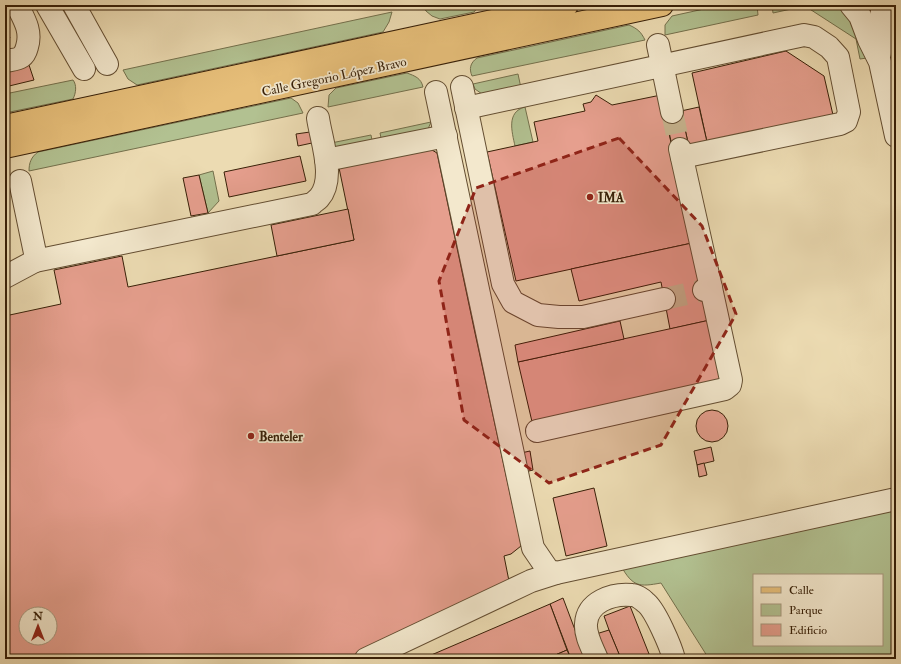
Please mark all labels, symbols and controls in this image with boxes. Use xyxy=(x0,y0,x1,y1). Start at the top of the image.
street label: Calle Gregorio López Bravo xyxy=(260,54,408,101)
place label: IMA xyxy=(598,190,625,206)
marker: IMA xyxy=(585,192,595,202)
place label: Benteler xyxy=(259,429,304,445)
marker: Benteler xyxy=(246,431,256,441)
legend xyxy=(753,574,883,646)
text: Calle xyxy=(789,583,814,598)
text: Parque xyxy=(789,603,823,618)
north arrow xyxy=(18,606,58,646)
text: N xyxy=(32,610,44,623)
text: Edificio xyxy=(789,623,827,638)

